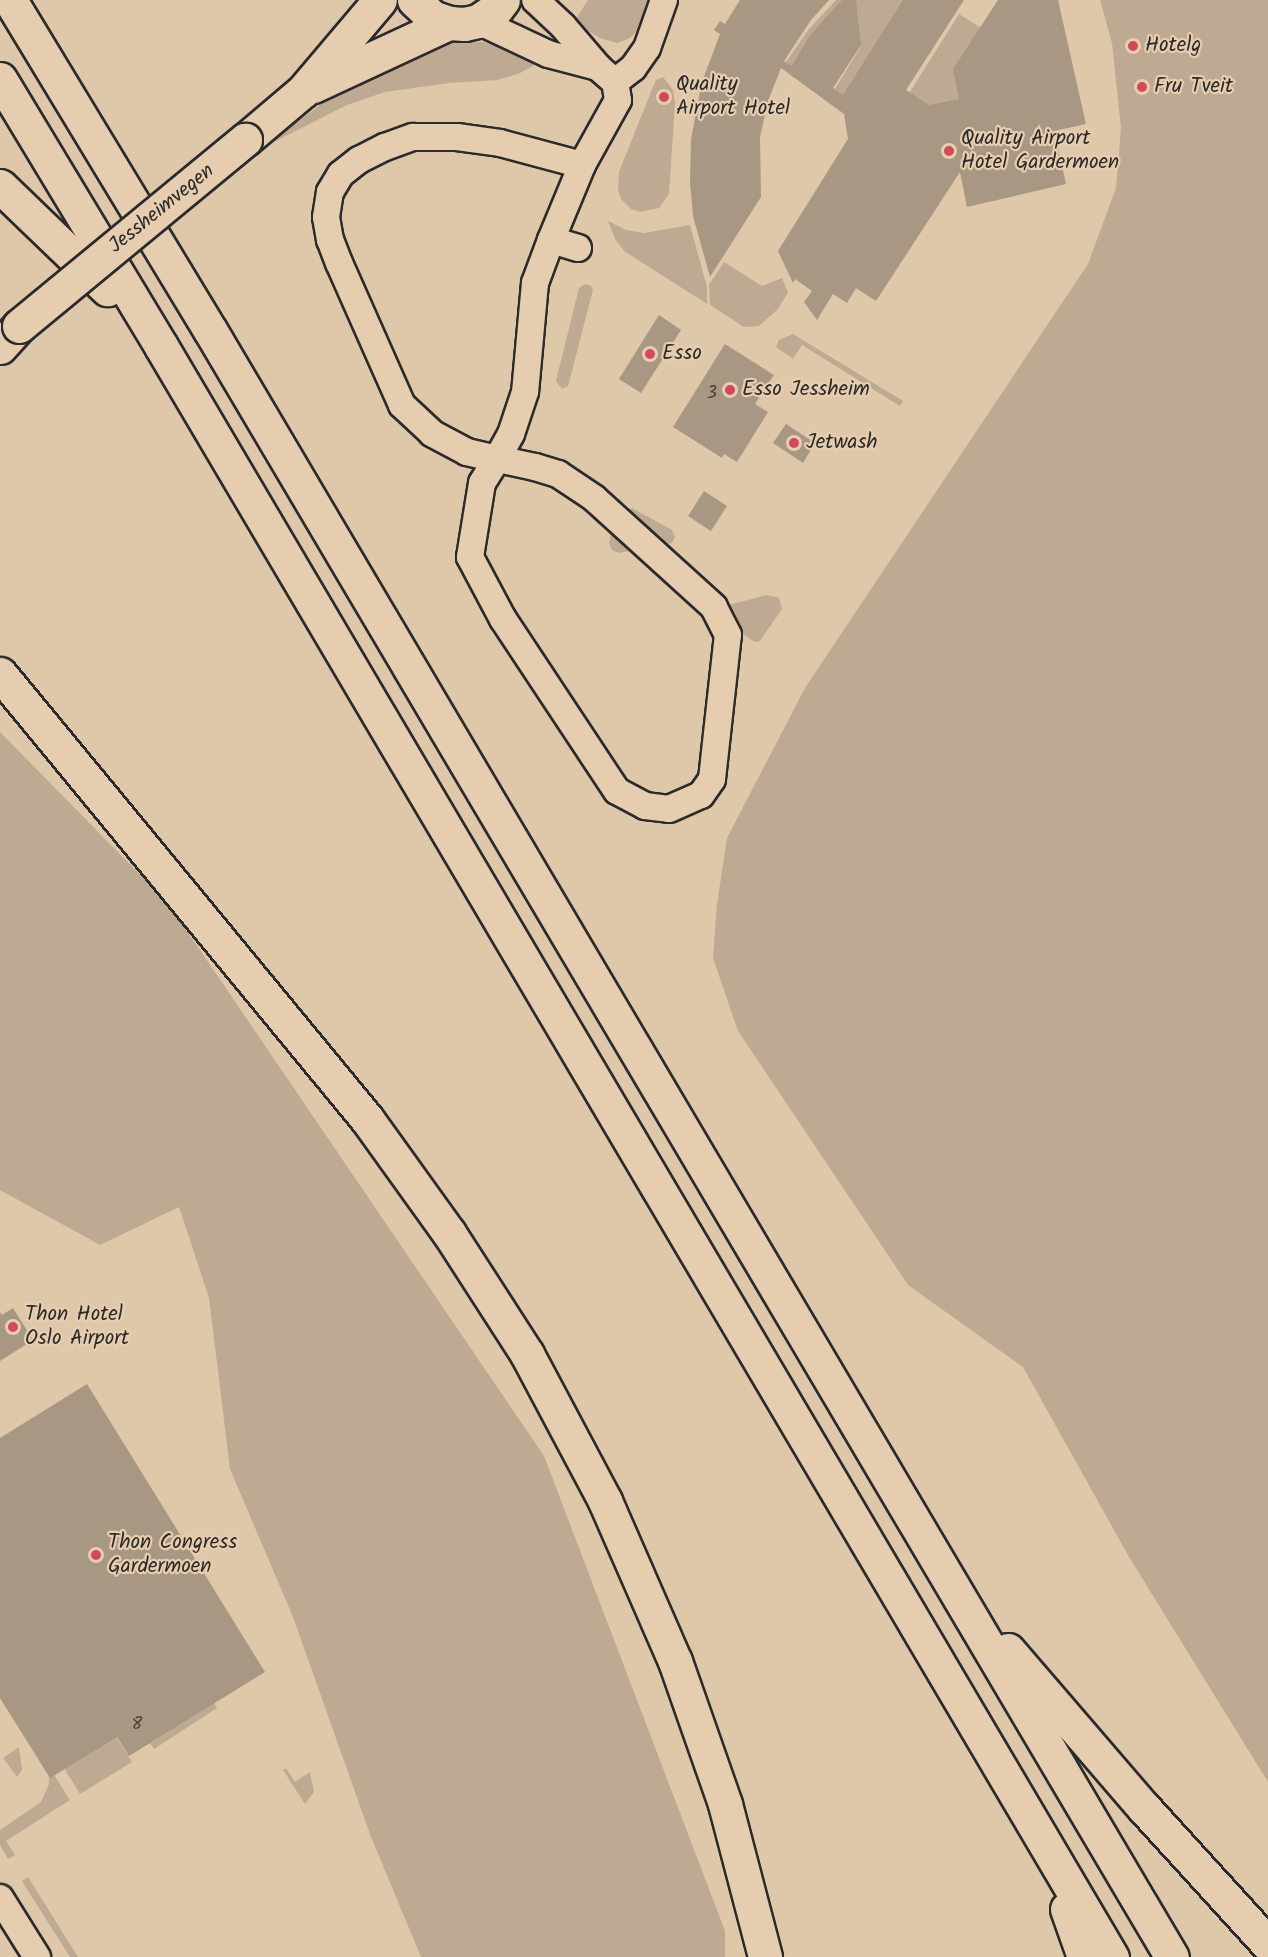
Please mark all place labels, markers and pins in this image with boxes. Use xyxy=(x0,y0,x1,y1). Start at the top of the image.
place label: Hotelg xyxy=(1145,33,1201,59)
marker: Hotelg xyxy=(1126,39,1140,53)
place label: Quality Airport Hotel xyxy=(676,72,790,122)
place label: Fru Tveit xyxy=(1154,74,1233,100)
marker: Fru Tveit xyxy=(1135,80,1149,94)
marker: Quality Airport Hotel xyxy=(657,90,671,104)
place label: Quality Airport Hotel Gardermoen xyxy=(961,126,1119,176)
marker: Quality Airport Hotel Gardermoen xyxy=(942,144,956,158)
place label: Esso xyxy=(662,341,702,367)
marker: Esso xyxy=(643,347,657,361)
place label: Esso Jessheim xyxy=(742,377,870,403)
marker: Esso Jessheim xyxy=(723,383,737,397)
place label: Jetwash xyxy=(806,430,878,456)
marker: Jetwash xyxy=(787,436,801,450)
place label: Thon Hotel Oslo Airport xyxy=(25,1302,129,1352)
marker: Thon Hotel Oslo Airport xyxy=(6,1320,20,1334)
place label: Thon Congress Gardermoen xyxy=(108,1530,237,1580)
marker: Thon Congress Gardermoen xyxy=(89,1548,103,1562)

